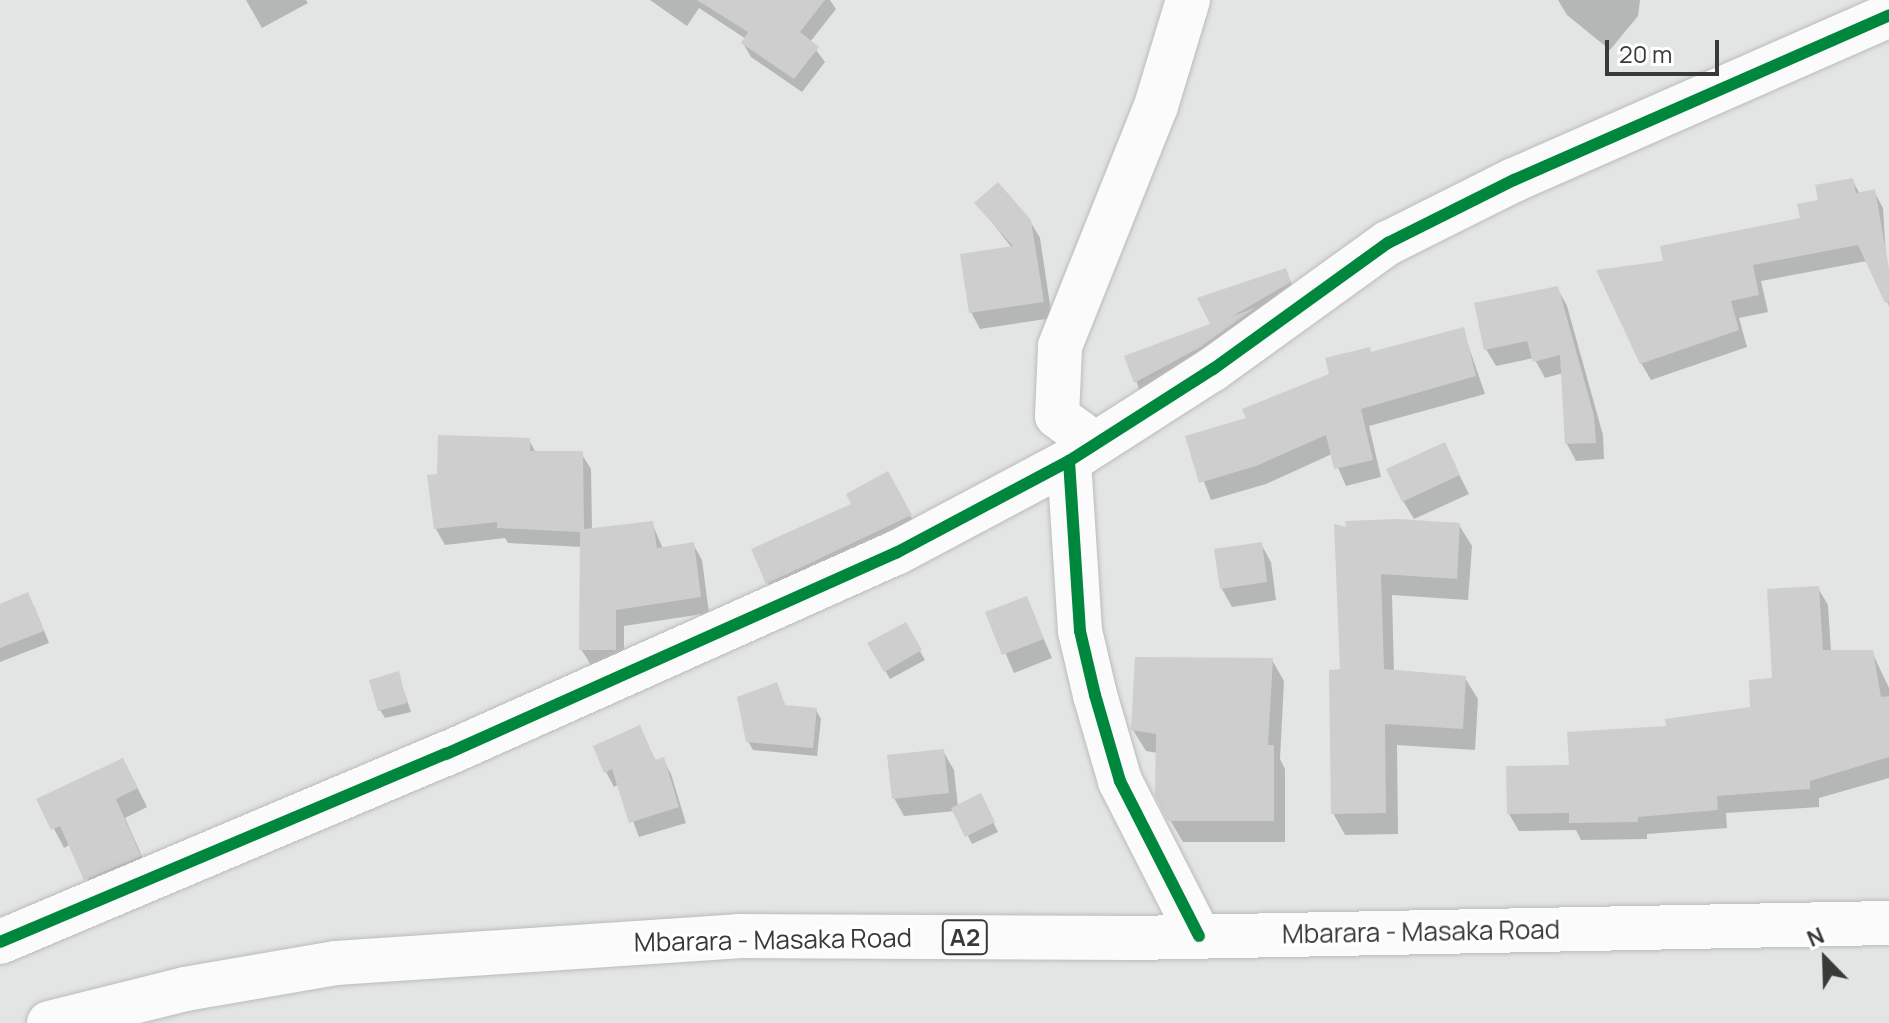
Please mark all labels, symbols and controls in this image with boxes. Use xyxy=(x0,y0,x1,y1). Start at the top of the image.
scale bar xyxy=(1609,24,1723,74)
text: 20 m xyxy=(1619,37,1672,70)
street label: Mbarara - Masaka Road xyxy=(1282,914,1560,950)
road number: A2 xyxy=(941,917,989,957)
north arrow xyxy=(1785,919,1865,999)
text: N xyxy=(1802,920,1829,954)
street label: Mbarara - Masaka Road xyxy=(634,922,912,958)

